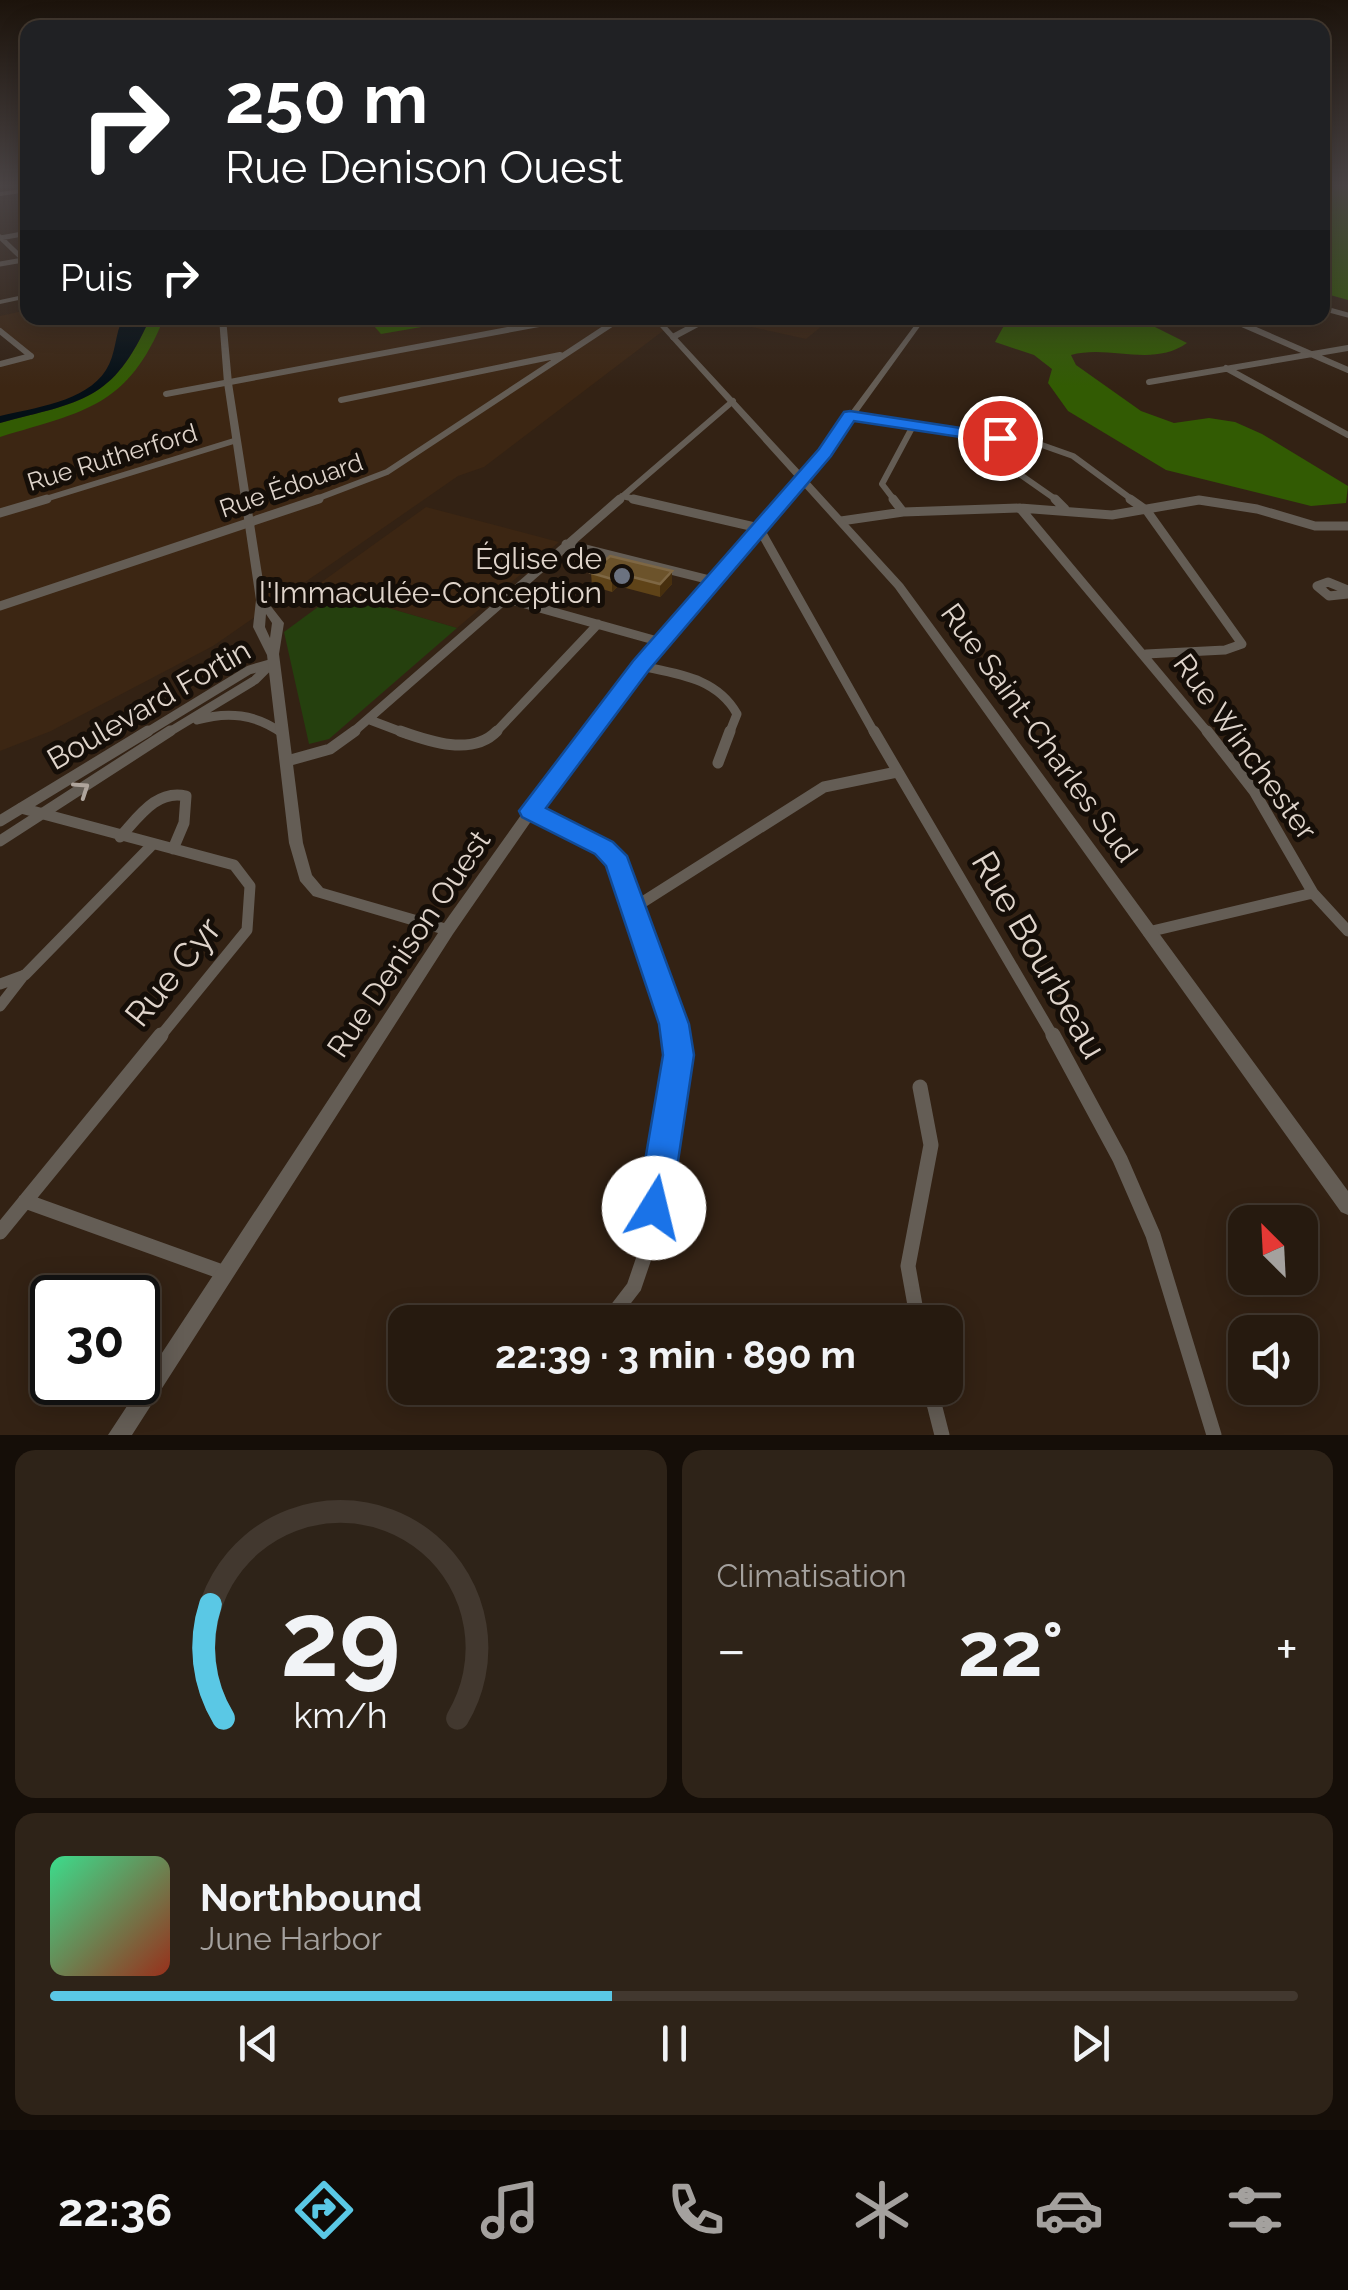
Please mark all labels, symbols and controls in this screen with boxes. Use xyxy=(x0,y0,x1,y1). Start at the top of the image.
text: 250 m xyxy=(225,57,428,139)
icon: right xyxy=(60,60,190,190)
text: Rue Denison Ouest xyxy=(225,141,623,194)
icon: right xyxy=(153,250,208,305)
text: Puis xyxy=(60,255,133,300)
pin xyxy=(958,396,1043,481)
icon: arrive xyxy=(973,411,1028,466)
street label: Rue Rutherford xyxy=(23,417,201,497)
street label: Rue Édouard xyxy=(215,446,367,524)
place label: Église de l'Immaculée-Conception xyxy=(259,541,602,610)
marker: Église de l'Immaculée-Conception xyxy=(611,565,633,587)
street label: Rue Saint-Charles Sud xyxy=(934,597,1145,869)
street label: Boulevard Fortin xyxy=(41,632,256,777)
street label: Rue Winchester xyxy=(1166,647,1325,847)
one-way arrow xyxy=(71,783,90,801)
street label: Rue Denison Ouest xyxy=(320,824,497,1064)
street label: Rue Bourbeau xyxy=(964,844,1115,1065)
street label: Rue Cyr xyxy=(116,909,229,1034)
position arrow xyxy=(602,1156,706,1260)
north arrow xyxy=(1228,1205,1318,1295)
map controls xyxy=(1228,1205,1318,1405)
speed limit sign: 30 xyxy=(30,1275,160,1405)
button: sound xyxy=(1228,1315,1318,1405)
text: 22:39 · 3 min · 890 m xyxy=(495,1332,856,1377)
text: Climatisation xyxy=(717,1557,907,1594)
text: 29 xyxy=(281,1578,401,1700)
text: 22° xyxy=(958,1605,1063,1694)
text: − xyxy=(717,1617,746,1682)
text: + xyxy=(1275,1617,1298,1682)
text: km/h xyxy=(294,1694,388,1736)
text: Northbound xyxy=(200,1875,422,1920)
text: June Harbor xyxy=(200,1920,382,1957)
icon: previous xyxy=(231,2016,286,2071)
icon: pause xyxy=(647,2016,702,2071)
icon: next xyxy=(1063,2016,1118,2071)
icon: directions xyxy=(289,2175,359,2245)
icon: music xyxy=(475,2175,545,2245)
icon: phone xyxy=(661,2175,731,2245)
icon: climate xyxy=(847,2175,917,2245)
icon: car xyxy=(1034,2175,1104,2245)
icon: filters xyxy=(1220,2175,1290,2245)
text: 22:36 xyxy=(58,2184,172,2237)

